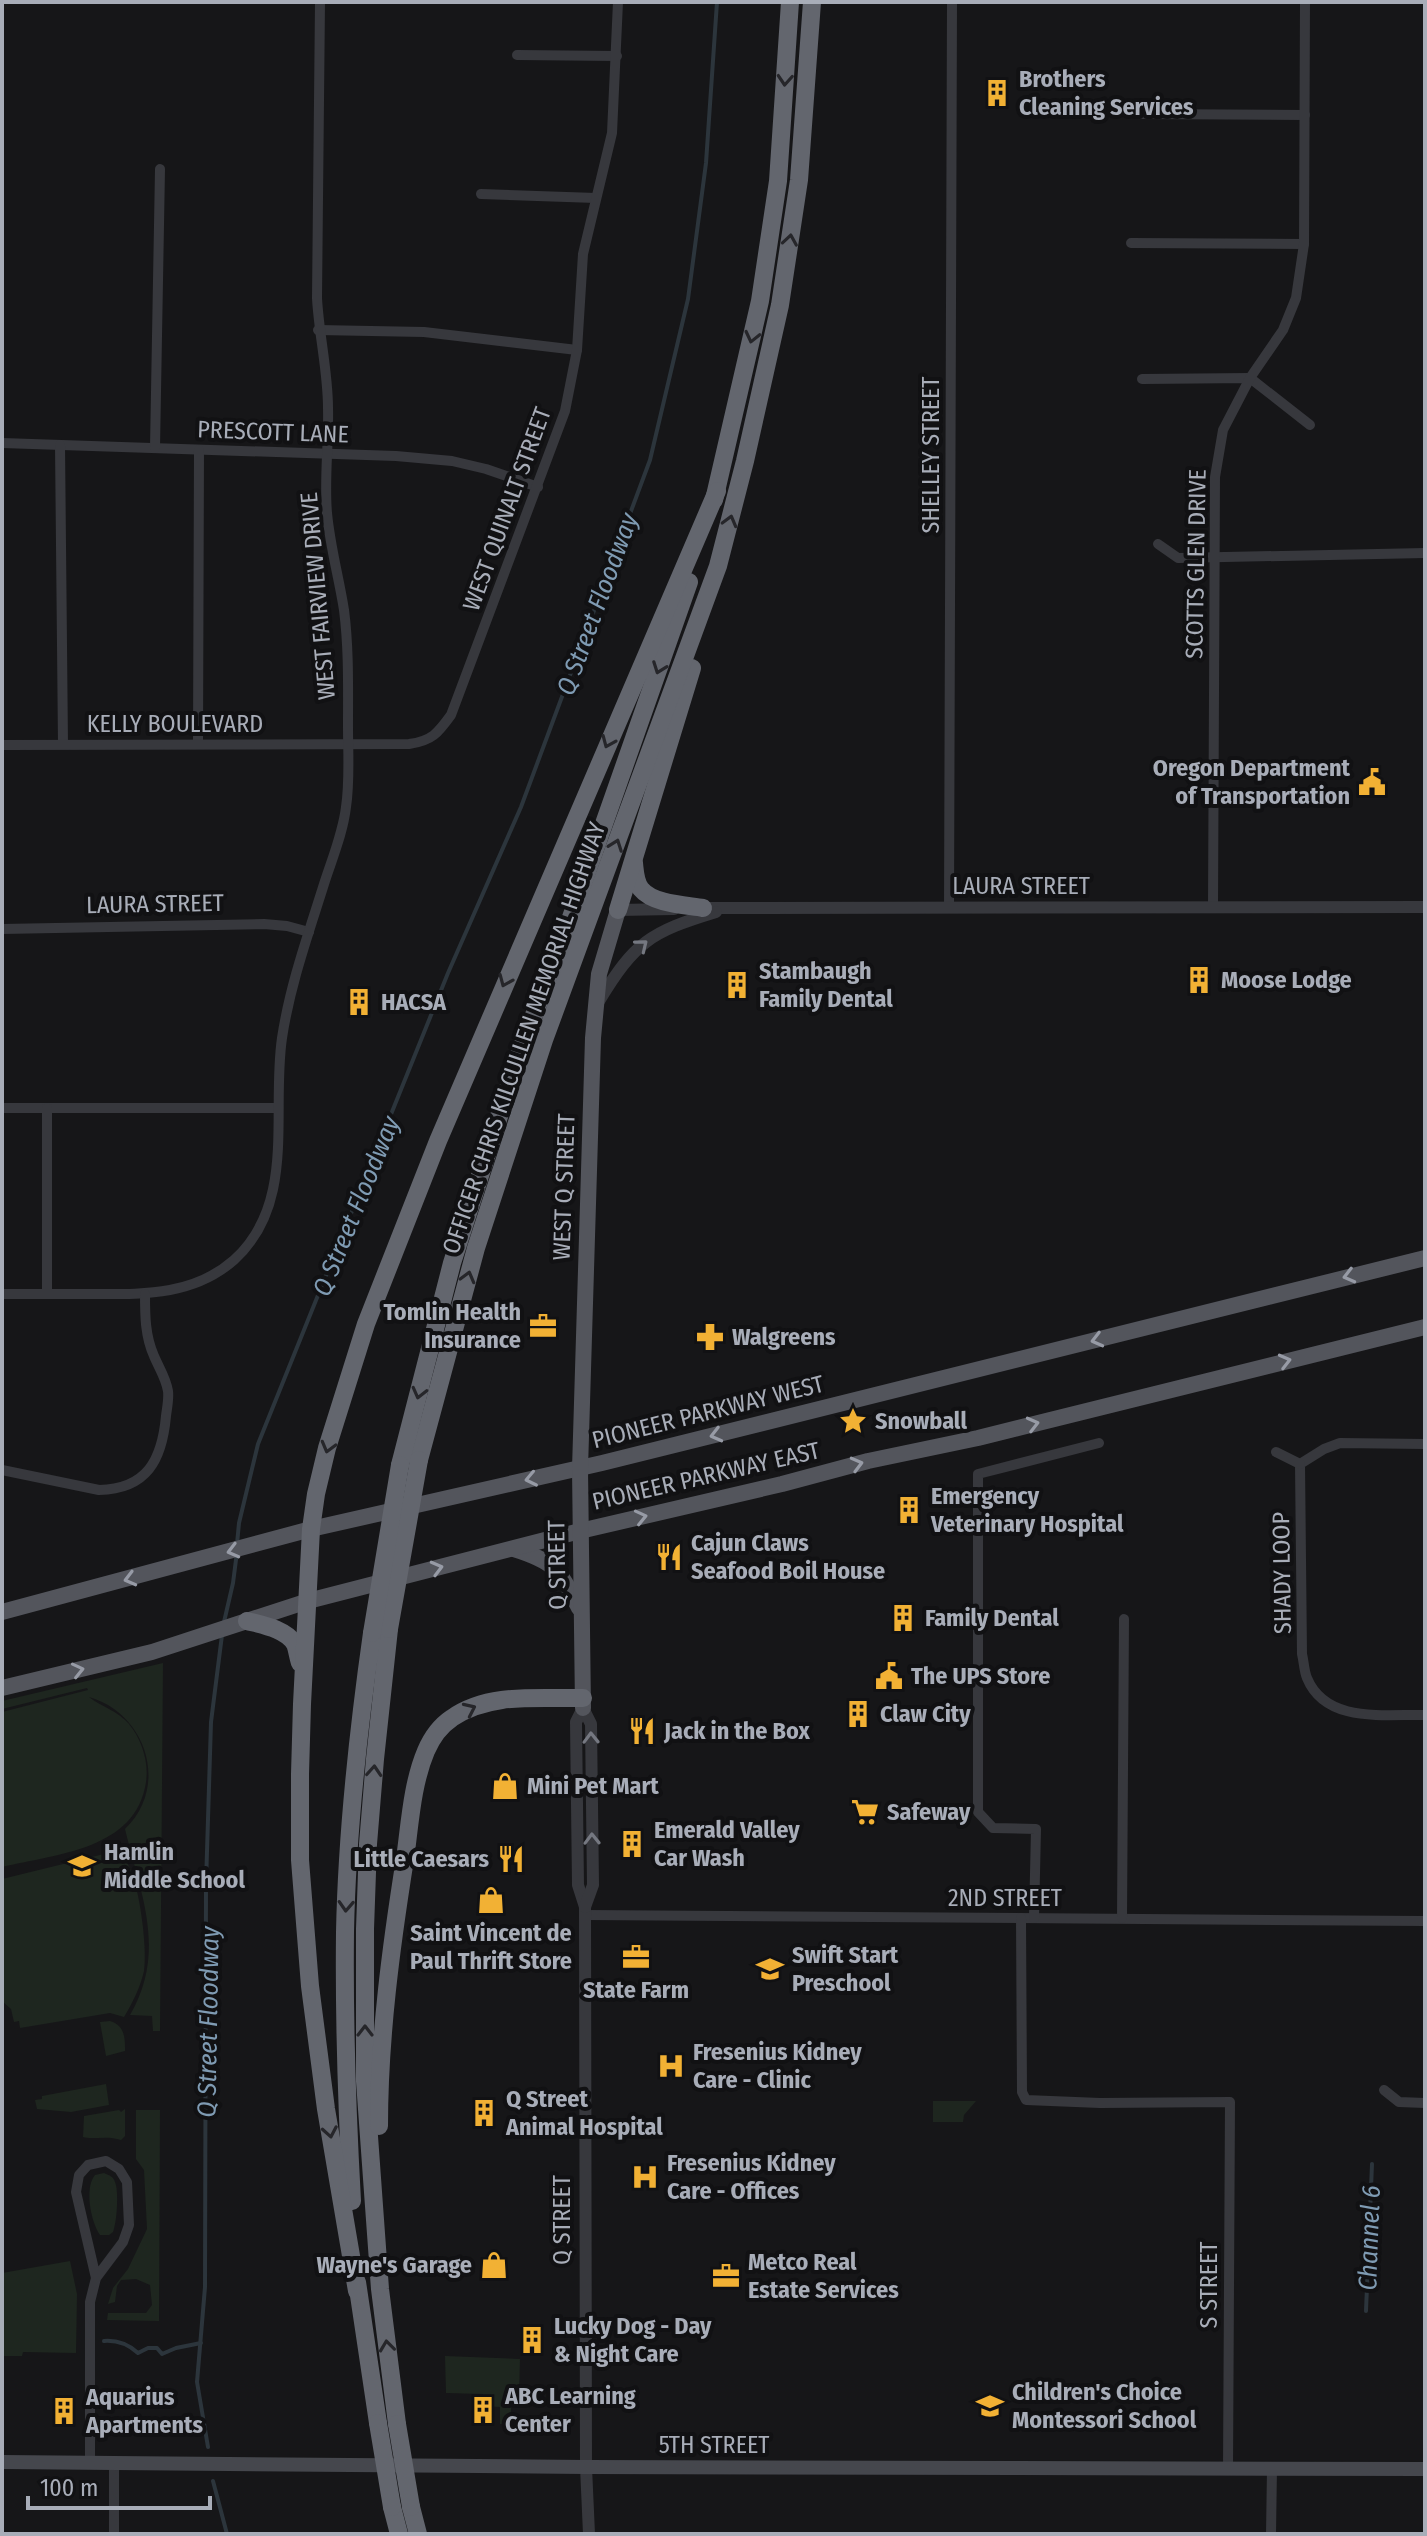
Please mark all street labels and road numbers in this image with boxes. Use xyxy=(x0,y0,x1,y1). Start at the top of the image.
street label: SHELLEY STREET xyxy=(917,377,945,533)
street label: WEST QUINALT STREET xyxy=(457,403,557,615)
street label: PRESCOTT LANE xyxy=(197,415,349,449)
street label: SCOTTS GLEN DRIVE xyxy=(1180,469,1212,659)
street label: WEST FAIRVIEW DRIVE xyxy=(295,491,341,701)
street label: KELLY BOULEVARD xyxy=(87,710,263,738)
street label: OFFICER CHRIS KILCULLEN MEMORIAL HIGHWAY xyxy=(437,819,611,1257)
street label: LAURA STREET xyxy=(952,872,1090,900)
street label: LAURA STREET xyxy=(86,889,224,919)
street label: WEST Q STREET xyxy=(547,1113,581,1261)
street label: PIONEER PARKWAY WEST xyxy=(589,1370,827,1454)
street label: PIONEER PARKWAY EAST xyxy=(590,1436,822,1516)
street label: SHADY LOOP xyxy=(1267,1512,1297,1634)
street label: Q STREET xyxy=(542,1520,572,1610)
street label: 2ND STREET xyxy=(948,1884,1062,1912)
street label: Q STREET xyxy=(548,2175,576,2265)
street label: S STREET xyxy=(1195,2242,1223,2328)
street label: 5TH STREET xyxy=(659,2431,769,2459)

